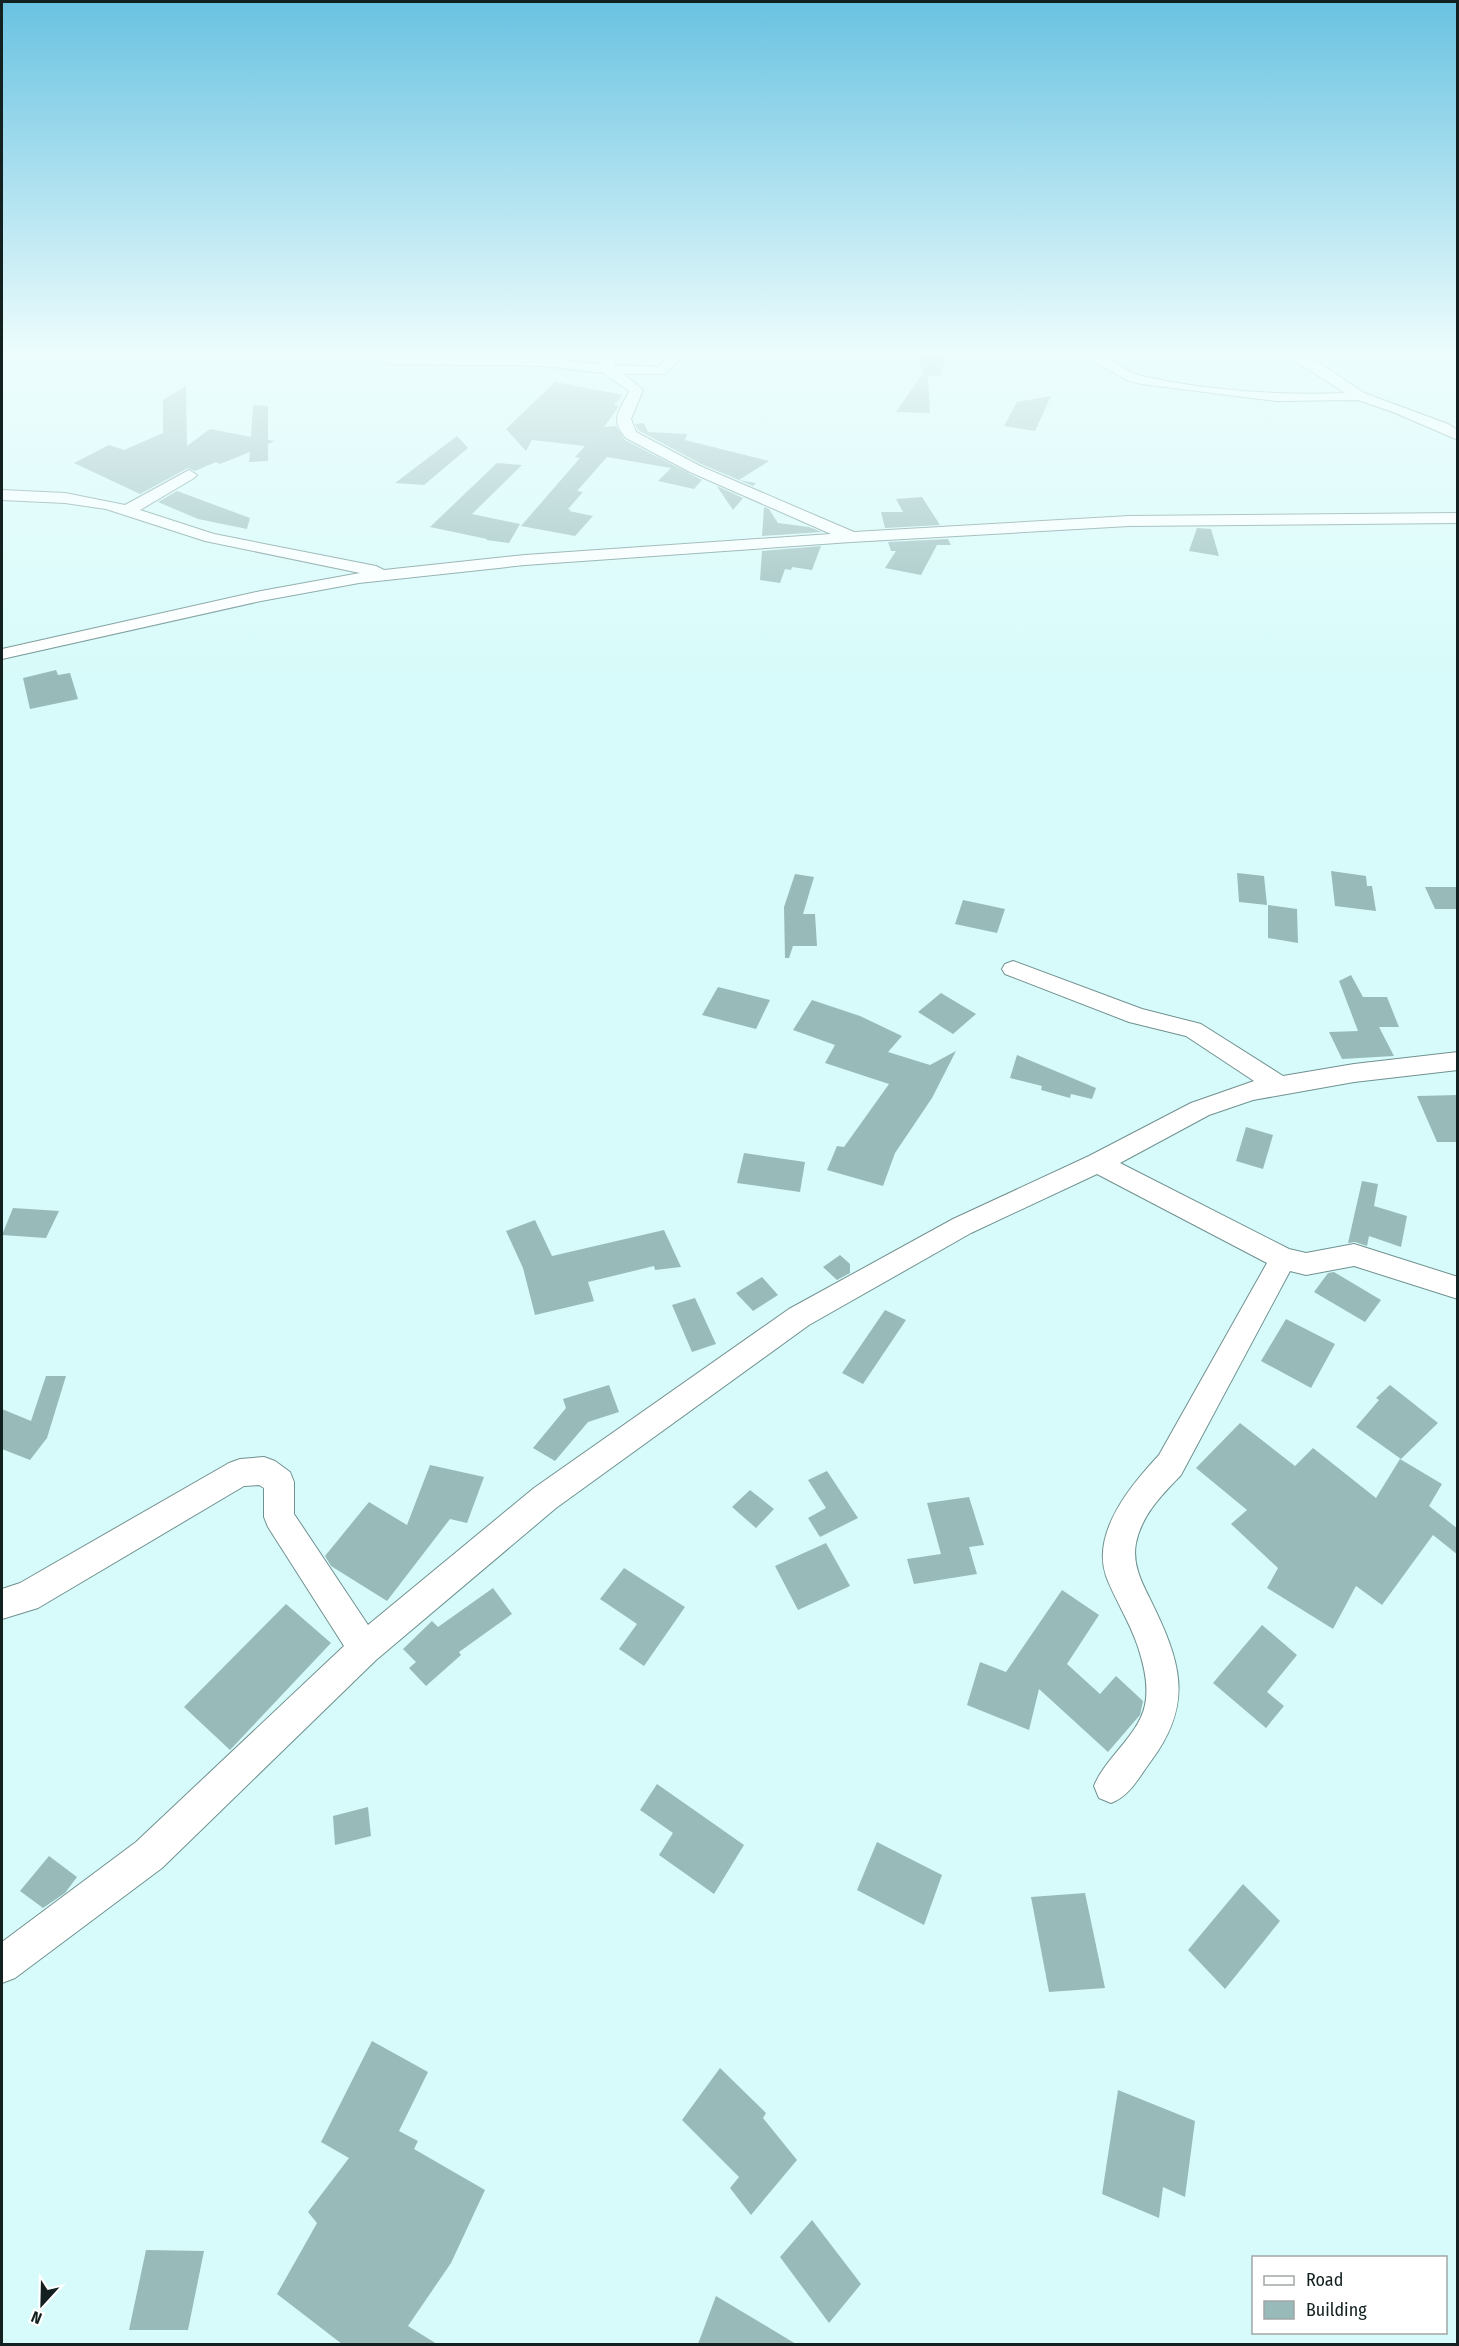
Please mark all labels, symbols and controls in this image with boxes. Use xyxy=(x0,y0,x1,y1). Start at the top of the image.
legend xyxy=(1252,2256,1447,2334)
text: Road xyxy=(1306,2269,1343,2291)
north arrow xyxy=(12,2274,72,2334)
text: Building xyxy=(1306,2299,1367,2321)
text: N xyxy=(29,2307,45,2328)

